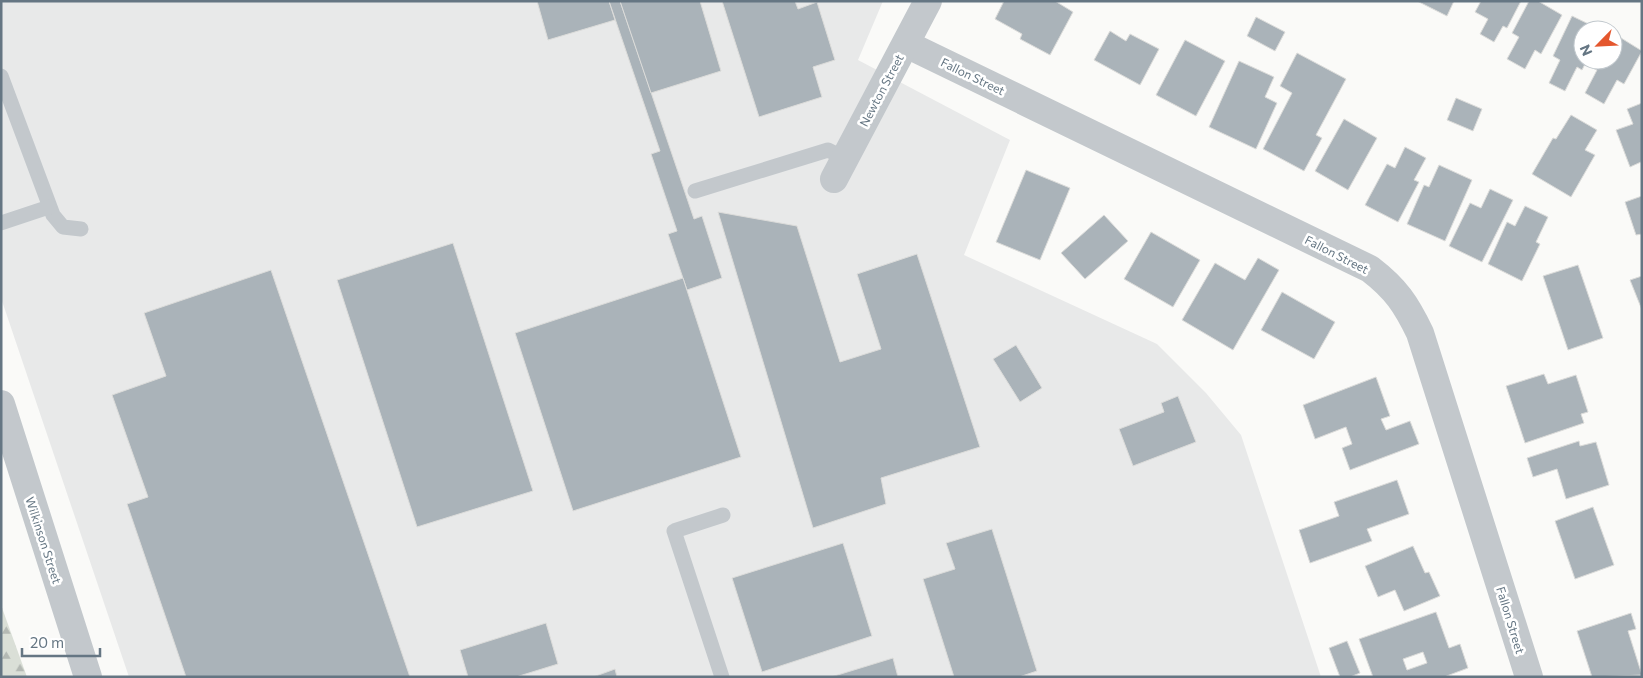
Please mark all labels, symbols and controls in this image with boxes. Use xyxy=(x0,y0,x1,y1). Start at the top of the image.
north arrow xyxy=(1573,20,1623,70)
text: N xyxy=(1576,42,1596,59)
street label: Newton Street xyxy=(856,51,906,129)
street label: Fallon Street xyxy=(939,55,1007,98)
street label: Fallon Street xyxy=(1303,232,1371,276)
street label: Wilkinson Street xyxy=(23,495,65,585)
street label: Fallon Street xyxy=(1494,585,1528,655)
scale bar xyxy=(22,626,100,658)
text: 20 m xyxy=(30,633,64,651)

